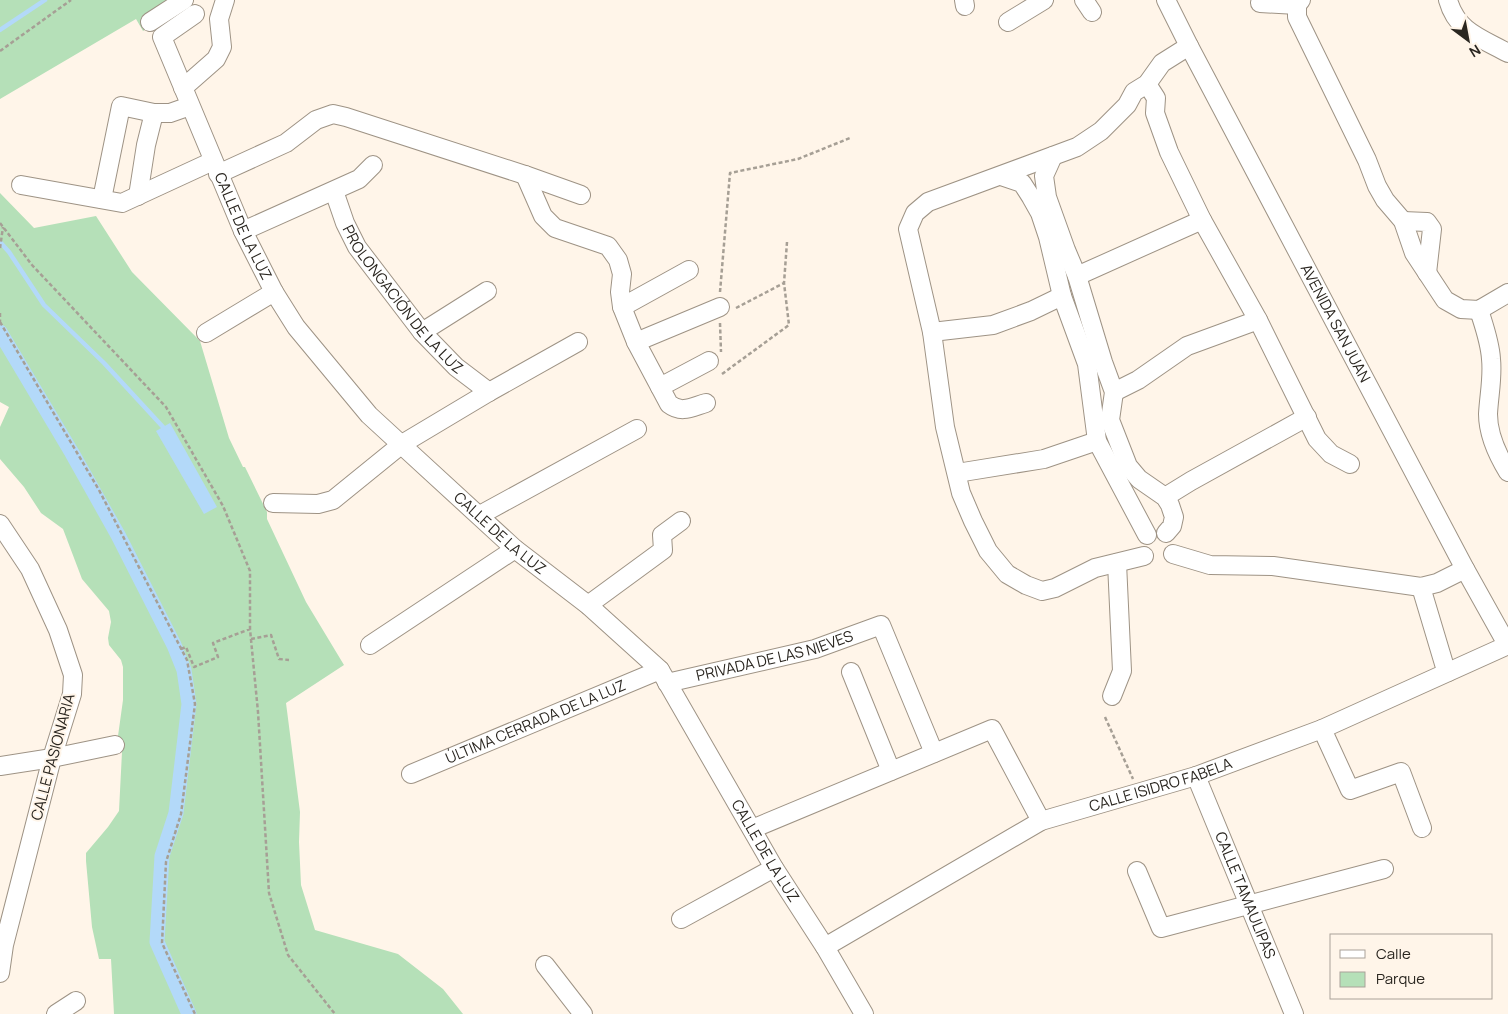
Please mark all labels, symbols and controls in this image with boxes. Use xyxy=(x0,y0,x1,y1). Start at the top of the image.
north arrow xyxy=(1443,15,1493,65)
text: N xyxy=(1466,41,1484,62)
street label: CALLE DE LA LUZ xyxy=(210,169,277,283)
street label: PROLONGACIÓN DE LA LUZ xyxy=(338,221,467,379)
street label: AVENIDA SAN JUAN xyxy=(1296,260,1376,386)
street label: CALLE DE LA LUZ xyxy=(449,487,551,579)
street label: PRIVADA DE LAS NIEVES xyxy=(694,625,856,686)
street label: ÚLTIMA CERRADA DE LA LUZ xyxy=(442,675,629,769)
street label: CALLE PASIONARIA xyxy=(26,691,80,822)
street label: CALLE ISIDRO FABELA xyxy=(1087,752,1235,816)
street label: CALLE DE LA LUZ xyxy=(727,796,804,906)
street label: CALLE TAMAULIPAS xyxy=(1210,829,1281,962)
legend xyxy=(1330,934,1493,999)
text: Calle xyxy=(1376,943,1411,964)
text: Parque xyxy=(1376,968,1425,989)

